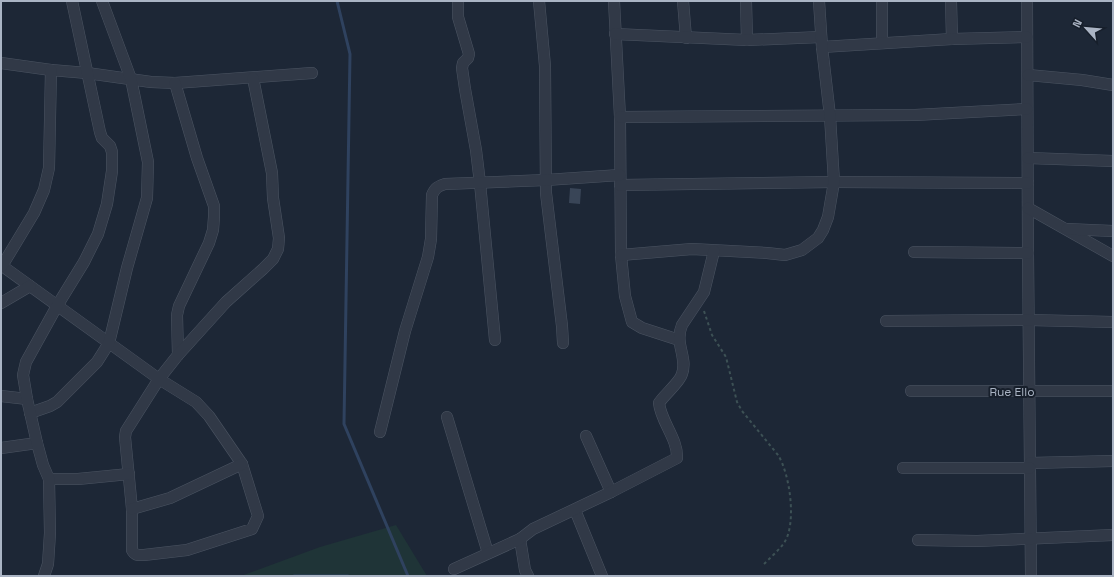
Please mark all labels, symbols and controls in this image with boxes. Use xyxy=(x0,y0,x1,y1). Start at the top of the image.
north arrow xyxy=(1066,8,1106,48)
text: N xyxy=(1069,17,1085,30)
street label: Rue Ello xyxy=(989,384,1035,400)

